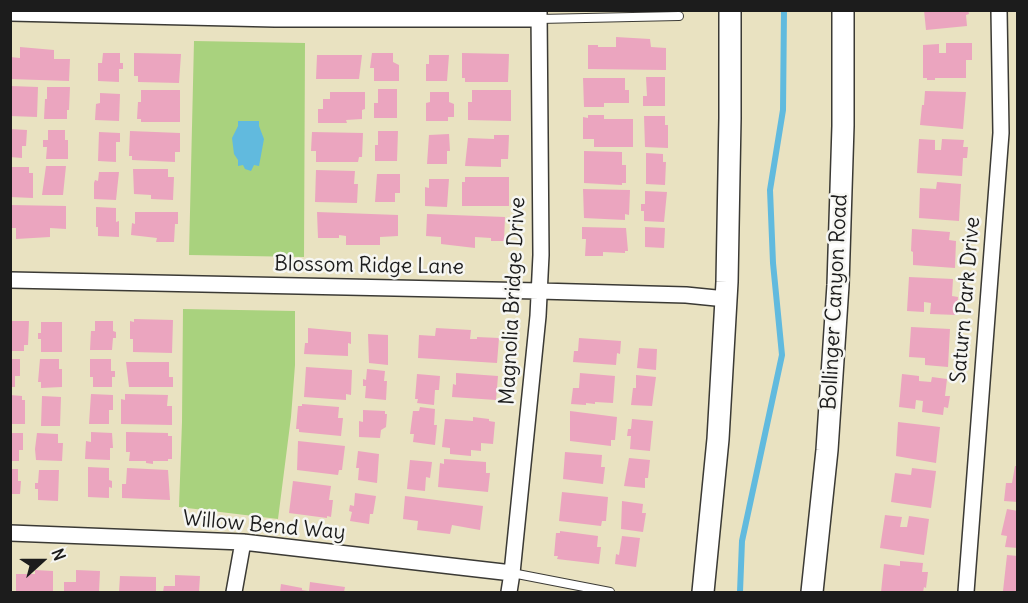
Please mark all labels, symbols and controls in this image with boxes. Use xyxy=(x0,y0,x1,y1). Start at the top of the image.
street label: Bollinger Canyon Road xyxy=(817,193,853,411)
street label: Magnolia Bridge Drive xyxy=(495,197,531,405)
street label: Saturn Park Drive xyxy=(946,216,986,384)
street label: Blossom Ridge Lane xyxy=(274,252,464,280)
street label: Willow Bend Way xyxy=(182,506,346,546)
north arrow xyxy=(12,531,72,591)
text: N xyxy=(47,546,70,563)

